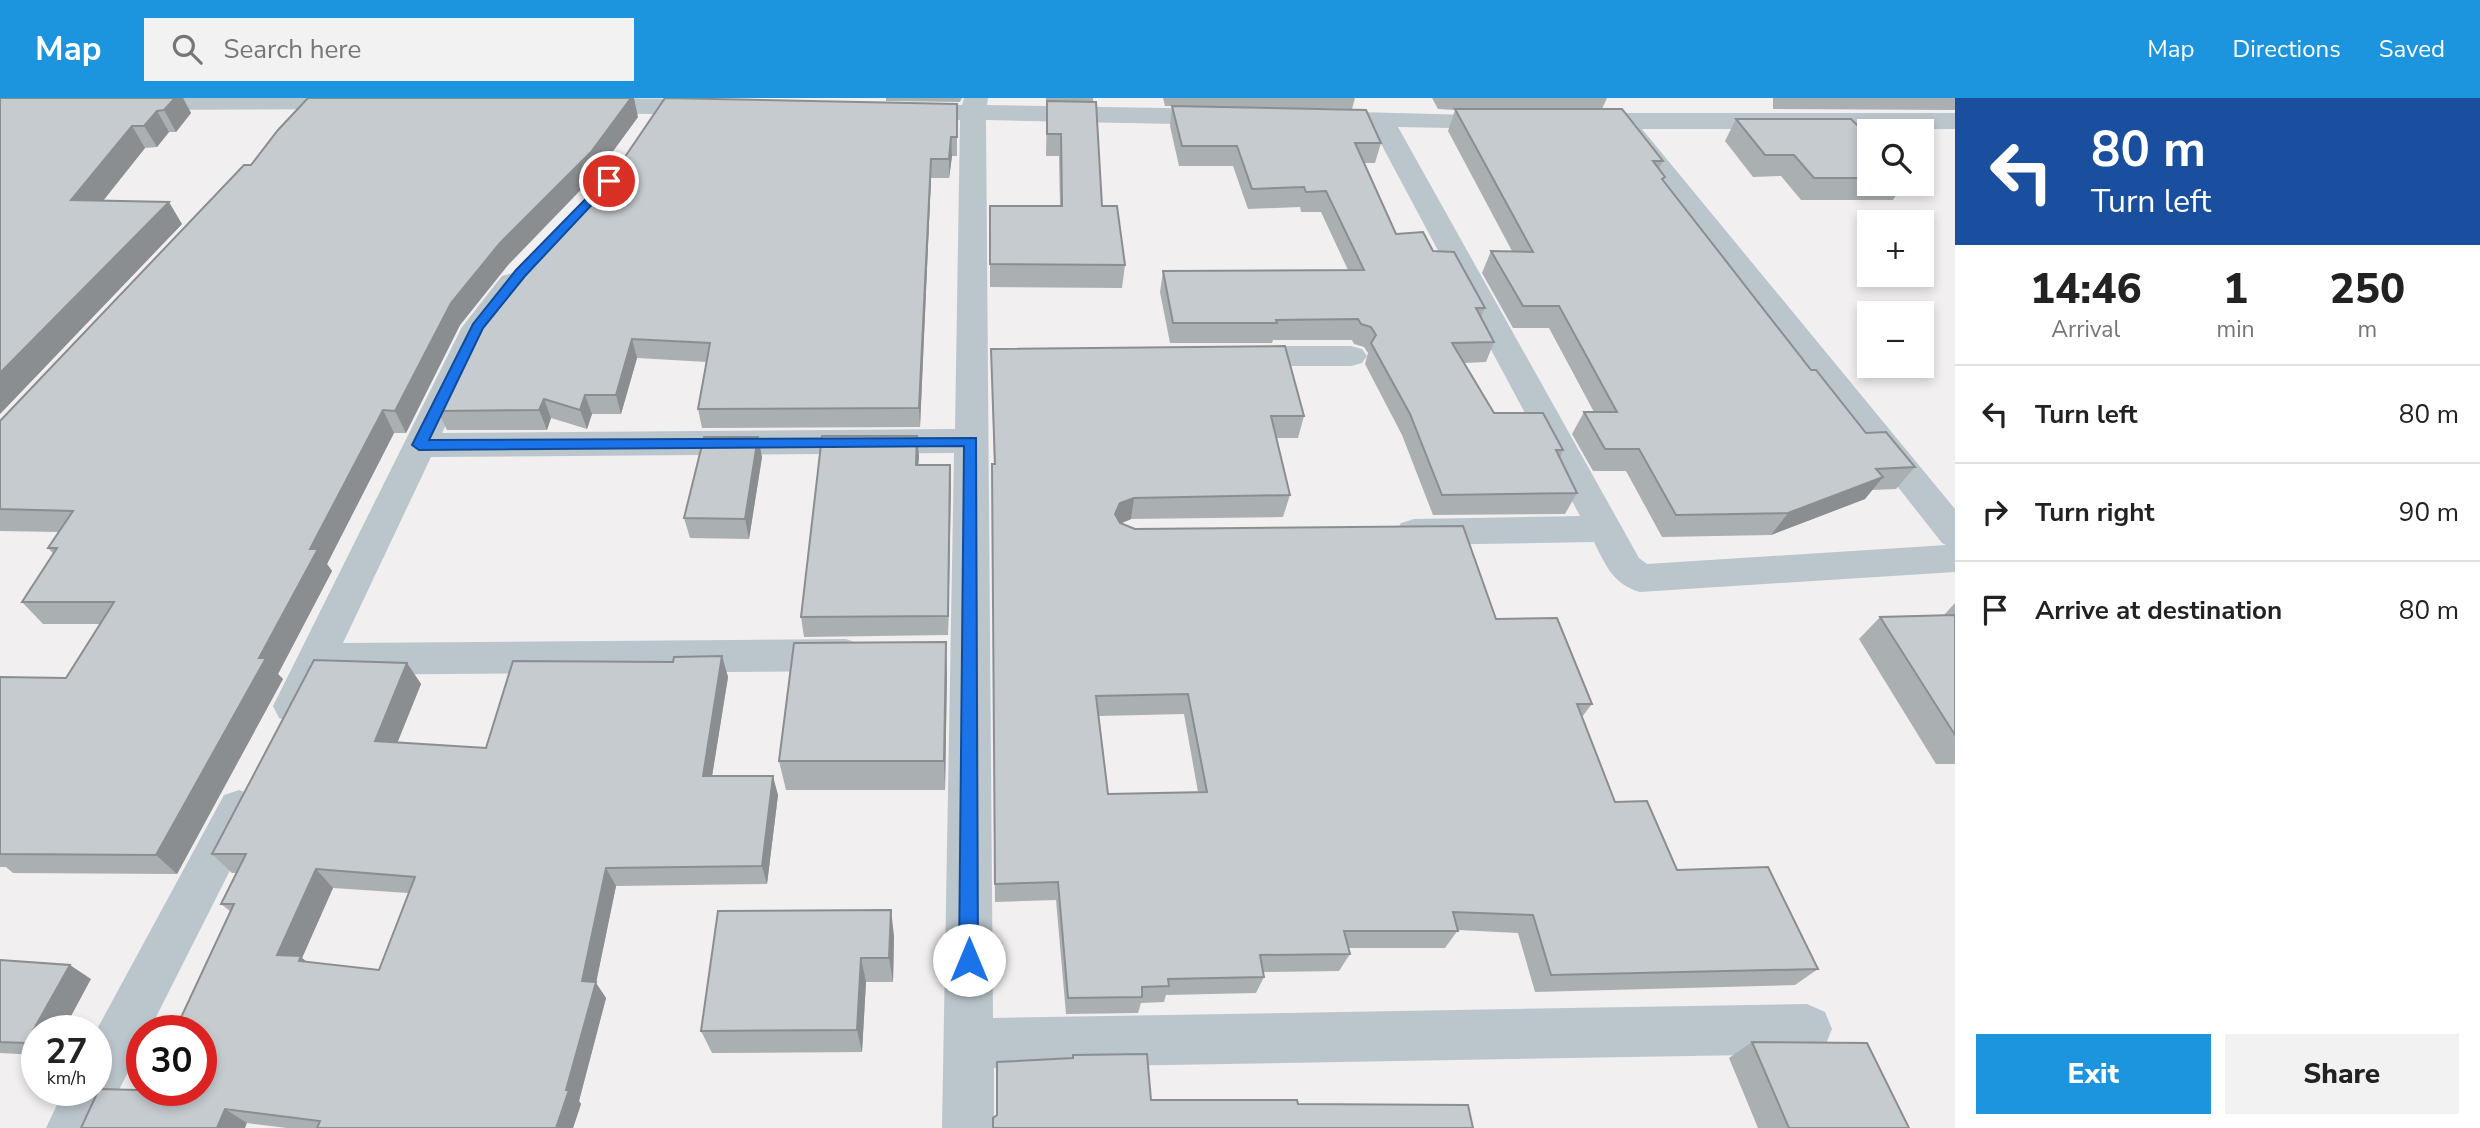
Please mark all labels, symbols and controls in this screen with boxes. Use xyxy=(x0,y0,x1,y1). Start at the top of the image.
search box xyxy=(144,18,634,81)
text: Map xyxy=(35,27,102,72)
icon: search xyxy=(168,30,206,68)
text: Search here xyxy=(224,32,361,67)
text: Map xyxy=(2147,33,2194,65)
text: Directions xyxy=(2232,33,2341,65)
text: Saved xyxy=(2379,33,2445,65)
text: 80 m xyxy=(2091,116,2206,183)
map controls xyxy=(1857,119,1934,378)
button: search xyxy=(1857,119,1934,196)
icon: left xyxy=(1976,126,2067,217)
pin xyxy=(579,151,639,211)
icon: arrive xyxy=(590,162,628,200)
text: Turn left xyxy=(2091,180,2211,223)
button: + xyxy=(1857,210,1934,287)
text: 14:46 xyxy=(2030,261,2142,318)
text: 1 xyxy=(2223,261,2248,318)
text: 250 xyxy=(2330,261,2405,318)
button: − xyxy=(1857,301,1934,378)
text: Arrival xyxy=(2051,314,2120,345)
text: min xyxy=(2217,314,2255,345)
text: m xyxy=(2357,314,2377,345)
icon: left xyxy=(1976,395,2014,433)
text: Turn left xyxy=(2035,397,2138,432)
text: 80 m xyxy=(2399,397,2459,432)
icon: right xyxy=(1976,493,2014,531)
text: Turn right xyxy=(2035,495,2154,530)
text: 90 m xyxy=(2399,495,2459,530)
icon: arrive xyxy=(1976,591,2014,629)
text: Arrive at destination xyxy=(2035,593,2282,628)
text: 80 m xyxy=(2399,593,2459,628)
position arrow xyxy=(932,923,1006,997)
speed limit sign: 30 xyxy=(126,1015,217,1106)
text: 27 xyxy=(45,1028,88,1075)
button: Exit xyxy=(1976,1034,2211,1114)
button: Share xyxy=(2225,1034,2459,1114)
text: km/h xyxy=(47,1066,86,1090)

